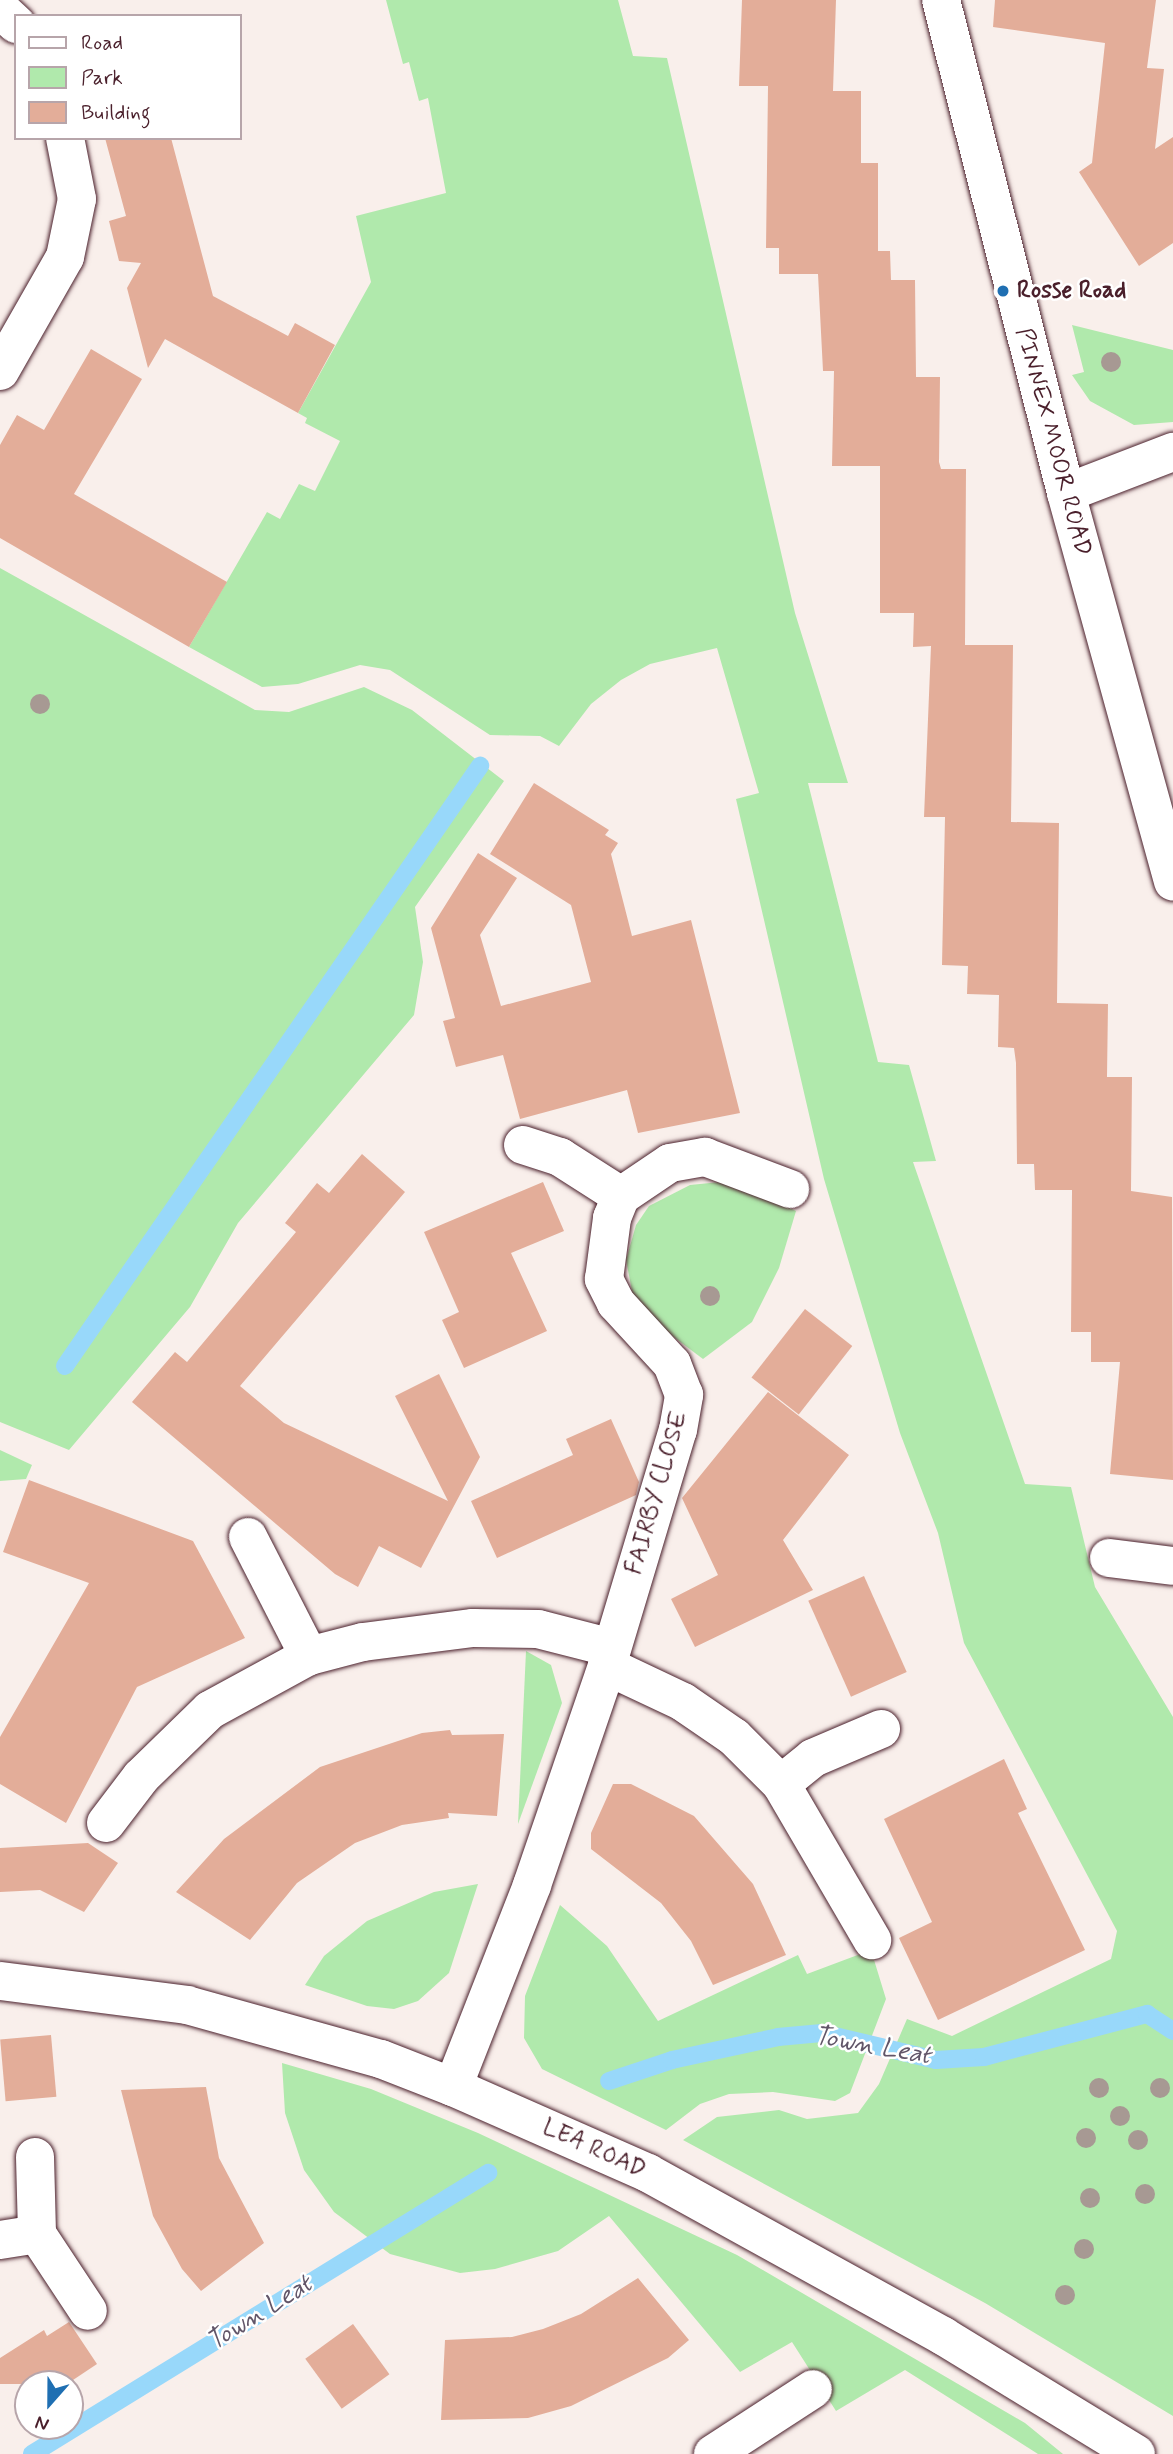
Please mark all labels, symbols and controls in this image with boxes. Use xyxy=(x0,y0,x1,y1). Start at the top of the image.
legend xyxy=(14,14,242,140)
text: Road xyxy=(81,29,123,57)
text: Park xyxy=(81,64,123,92)
text: Building xyxy=(81,99,151,127)
place label: Rosse Road xyxy=(1017,277,1127,305)
marker: Rosse Road xyxy=(995,283,1011,299)
street label: PINNEX MOOR ROAD xyxy=(1009,326,1097,558)
street label: FAIRBY CLOSE xyxy=(620,1407,694,1579)
water label: Town Leat xyxy=(811,2021,933,2073)
street label: LEA ROAD xyxy=(537,2113,651,2185)
water label: Town Leat xyxy=(202,2269,318,2359)
north arrow xyxy=(14,2370,84,2440)
text: N xyxy=(32,2409,52,2437)

